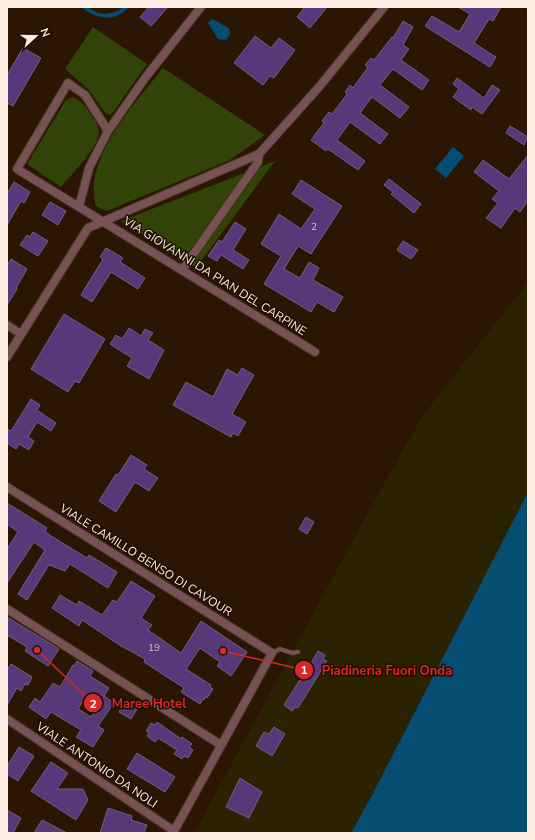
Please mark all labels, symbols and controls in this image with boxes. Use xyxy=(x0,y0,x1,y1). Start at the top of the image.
north arrow xyxy=(16,16,56,56)
text: N xyxy=(36,26,53,39)
street label: VIA GIOVANNI DA PIAN DEL CARPINE xyxy=(120,212,310,339)
house number: 2 xyxy=(311,220,317,234)
street label: VIALE CAMILLO BENSO DI CAVOUR xyxy=(56,500,235,620)
house number: 19 xyxy=(148,641,160,655)
callout: Piadineria Fuori Onda xyxy=(294,658,461,683)
text: 1 xyxy=(300,662,308,678)
text: Piadineria Fuori Onda xyxy=(322,662,452,680)
callout: Maree Hotel xyxy=(83,691,194,716)
text: Maree Hotel xyxy=(112,695,187,713)
text: 2 xyxy=(89,696,97,712)
street label: VIALE ANTONIO DA NOLI xyxy=(33,718,161,812)

